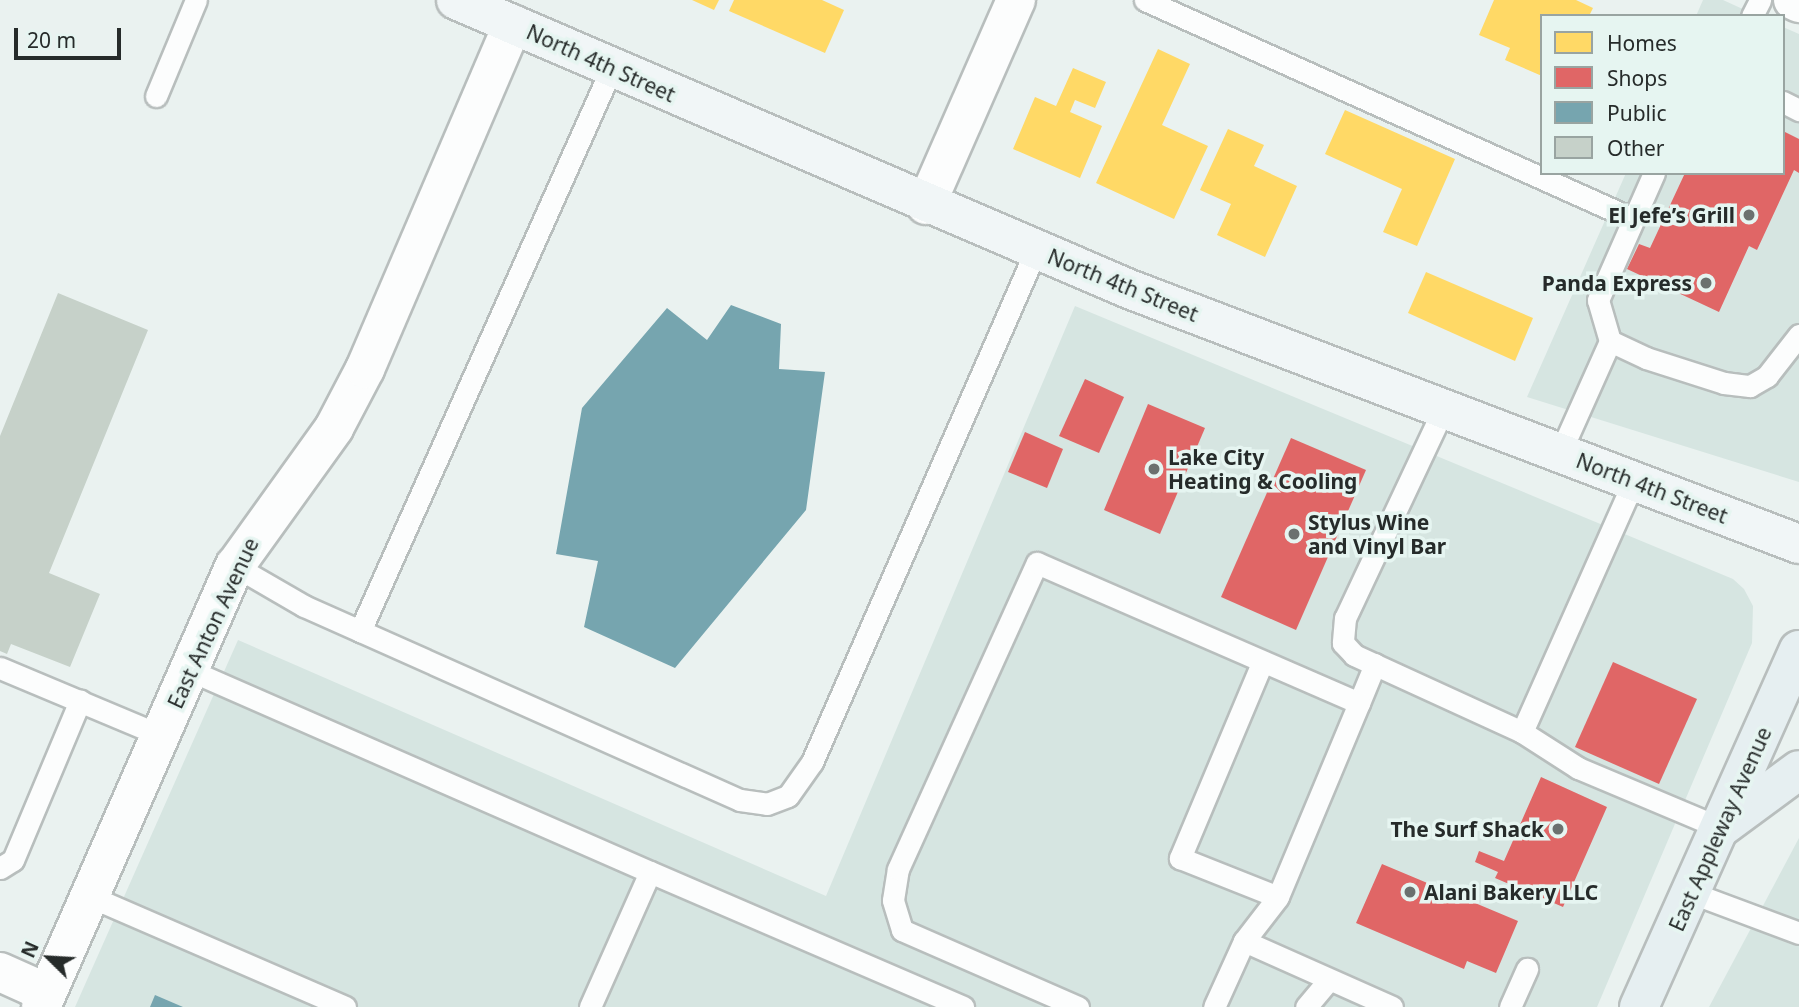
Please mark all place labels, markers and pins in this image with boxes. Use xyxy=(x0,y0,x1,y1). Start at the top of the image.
place label: El Jefe’s Grill xyxy=(1608,202,1735,228)
marker: El Jefe’s Grill xyxy=(1741,207,1757,223)
place label: Panda Express xyxy=(1542,270,1692,296)
marker: Panda Express xyxy=(1698,275,1714,291)
place label: Lake City Heating & Cooling xyxy=(1168,444,1357,494)
marker: Lake City Heating & Cooling xyxy=(1146,461,1162,477)
place label: Stylus Wine and Vinyl Bar xyxy=(1308,509,1446,559)
marker: Stylus Wine and Vinyl Bar xyxy=(1286,526,1302,542)
place label: The Surf Shack xyxy=(1390,816,1544,842)
marker: The Surf Shack xyxy=(1550,821,1566,837)
place label: Alani Bakery LLC xyxy=(1424,879,1598,905)
marker: Alani Bakery LLC xyxy=(1402,884,1418,900)

